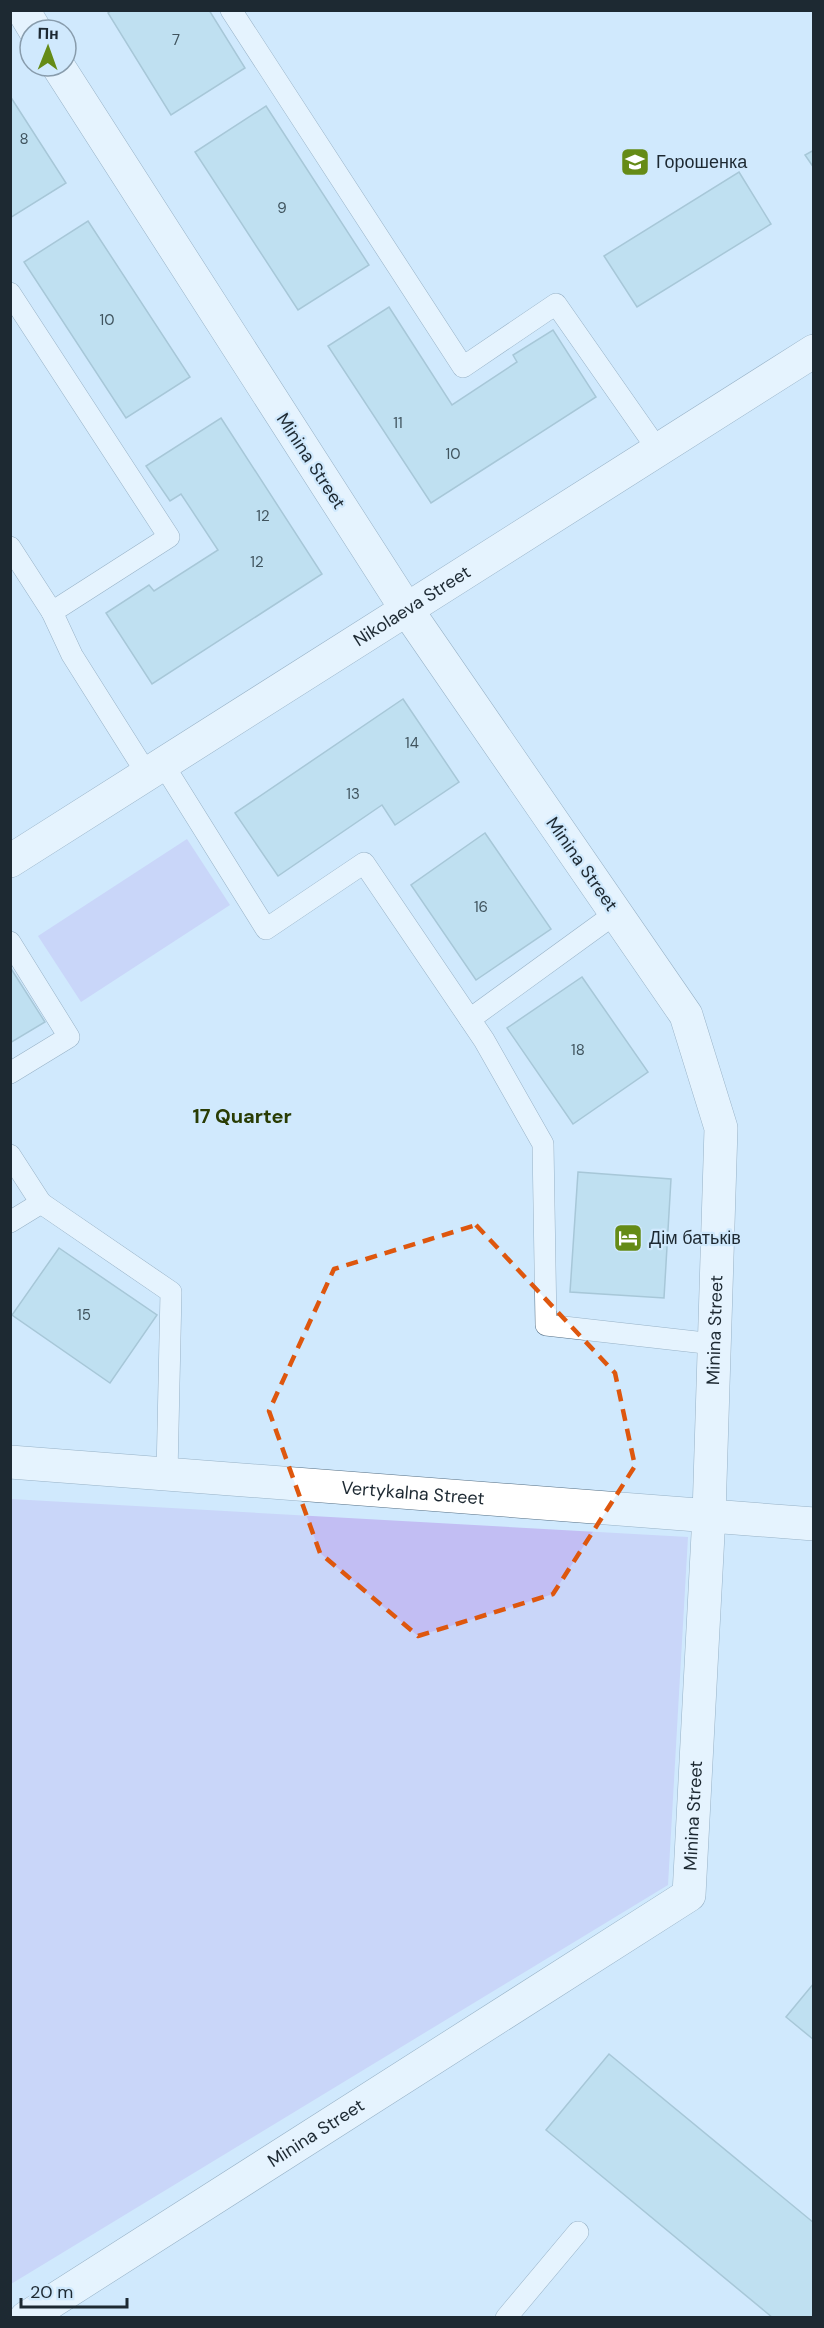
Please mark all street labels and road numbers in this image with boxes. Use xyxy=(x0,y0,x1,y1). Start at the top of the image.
street label: Minina Street xyxy=(271,408,351,514)
street label: Nikolaeva Street xyxy=(349,560,475,652)
street label: Minina Street xyxy=(541,812,623,916)
street label: Minina Street xyxy=(701,1275,728,1385)
street label: Vertykalna Street xyxy=(340,1476,485,1511)
street label: Minina Street xyxy=(678,1760,708,1871)
street label: Minina Street xyxy=(263,2093,369,2173)

